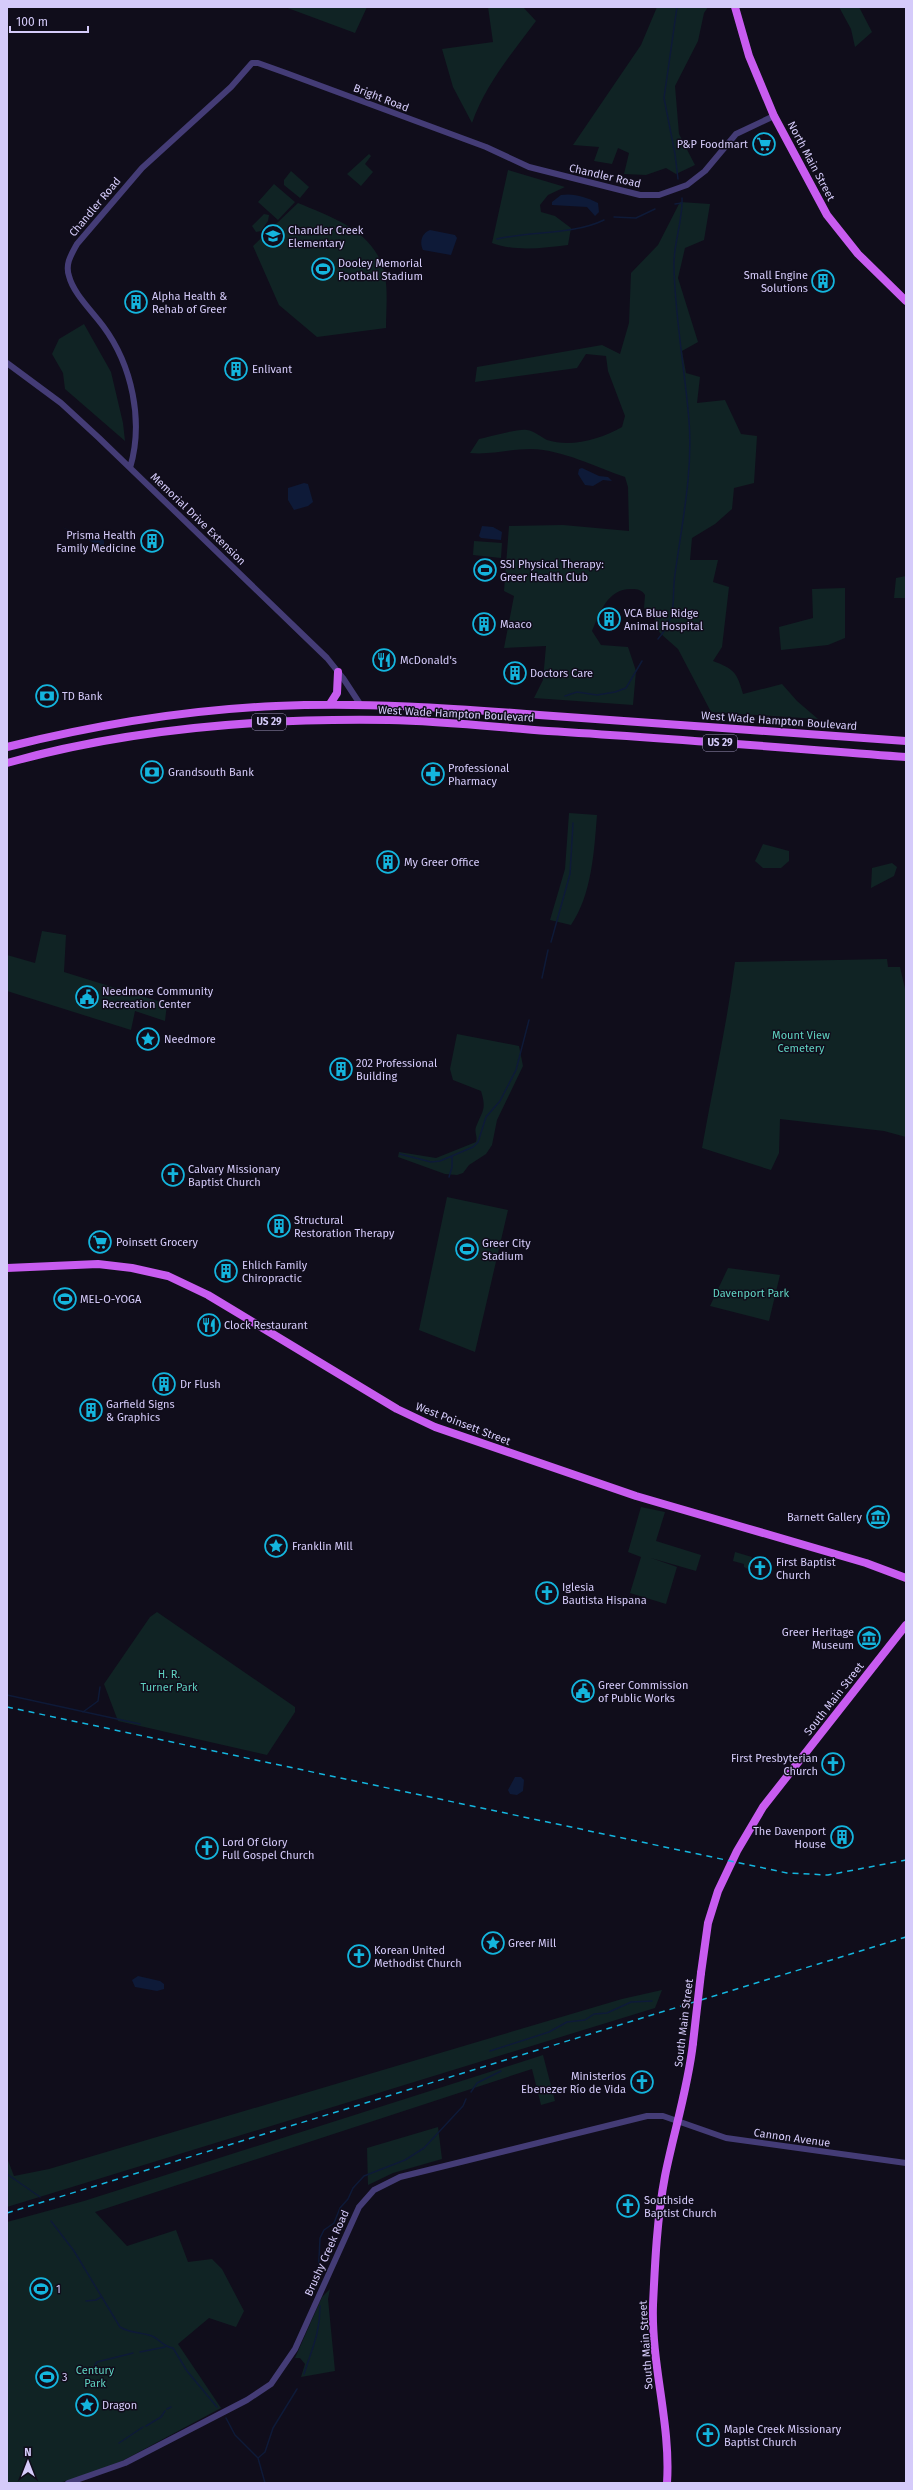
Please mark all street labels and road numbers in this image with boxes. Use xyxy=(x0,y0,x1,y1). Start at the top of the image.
street label: Bright Road xyxy=(351,81,411,115)
street label: North Main Street xyxy=(785,119,837,203)
street label: Chandler Road xyxy=(568,161,642,191)
street label: Chandler Road xyxy=(66,175,124,239)
street label: Memorial Drive Extension xyxy=(148,470,248,568)
street label: West Wade Hampton Boulevard xyxy=(377,703,535,725)
street label: West Wade Hampton Boulevard xyxy=(700,709,858,733)
road number: US 29 xyxy=(252,714,286,730)
road number: US 29 xyxy=(703,735,737,751)
street label: West Poinsett Street xyxy=(414,1400,512,1448)
street label: South Main Street xyxy=(801,1660,867,1738)
street label: South Main Street xyxy=(672,1978,696,2068)
street label: Cannon Avenue xyxy=(753,2126,831,2150)
street label: Brushy Creek Road xyxy=(302,2208,352,2298)
street label: South Main Street xyxy=(636,2300,656,2390)

